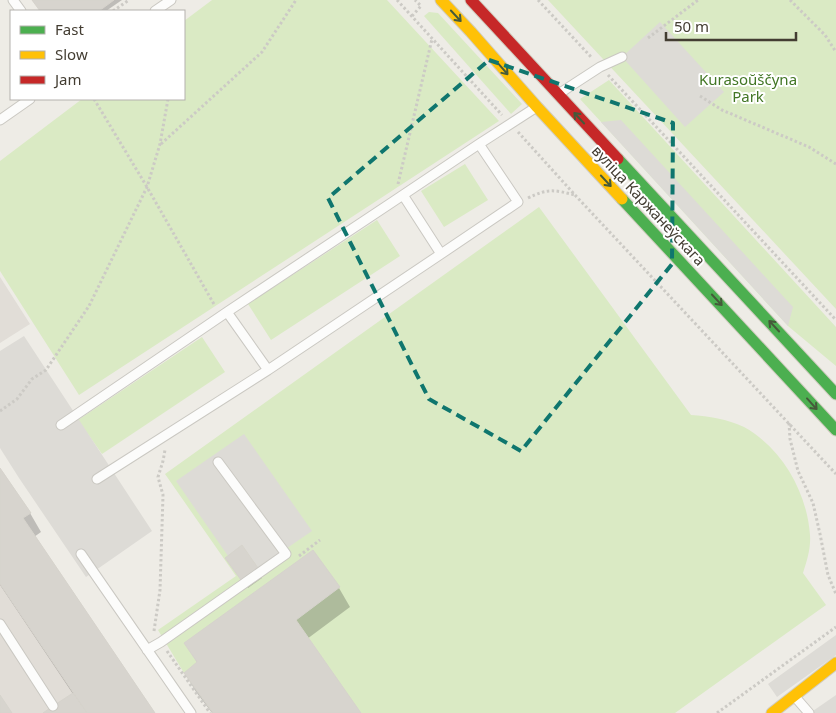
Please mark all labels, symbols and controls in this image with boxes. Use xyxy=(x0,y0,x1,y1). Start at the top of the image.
legend xyxy=(10,10,185,100)
one-way arrow xyxy=(450,10,462,22)
scale bar xyxy=(666,10,796,42)
text: 50 m xyxy=(674,16,709,36)
text: Fast xyxy=(55,19,84,39)
text: Slow xyxy=(55,44,88,64)
one-way arrow xyxy=(498,62,509,75)
text: Jam xyxy=(53,69,82,89)
park label: Kurasoŭščyna Park xyxy=(699,69,797,106)
one-way arrow xyxy=(573,111,585,124)
street label: вуліца Каржанеўскага xyxy=(588,141,710,269)
one-way arrow xyxy=(600,175,612,188)
one-way arrow xyxy=(711,294,723,307)
one-way arrow xyxy=(768,320,780,333)
one-way arrow xyxy=(806,397,818,410)

